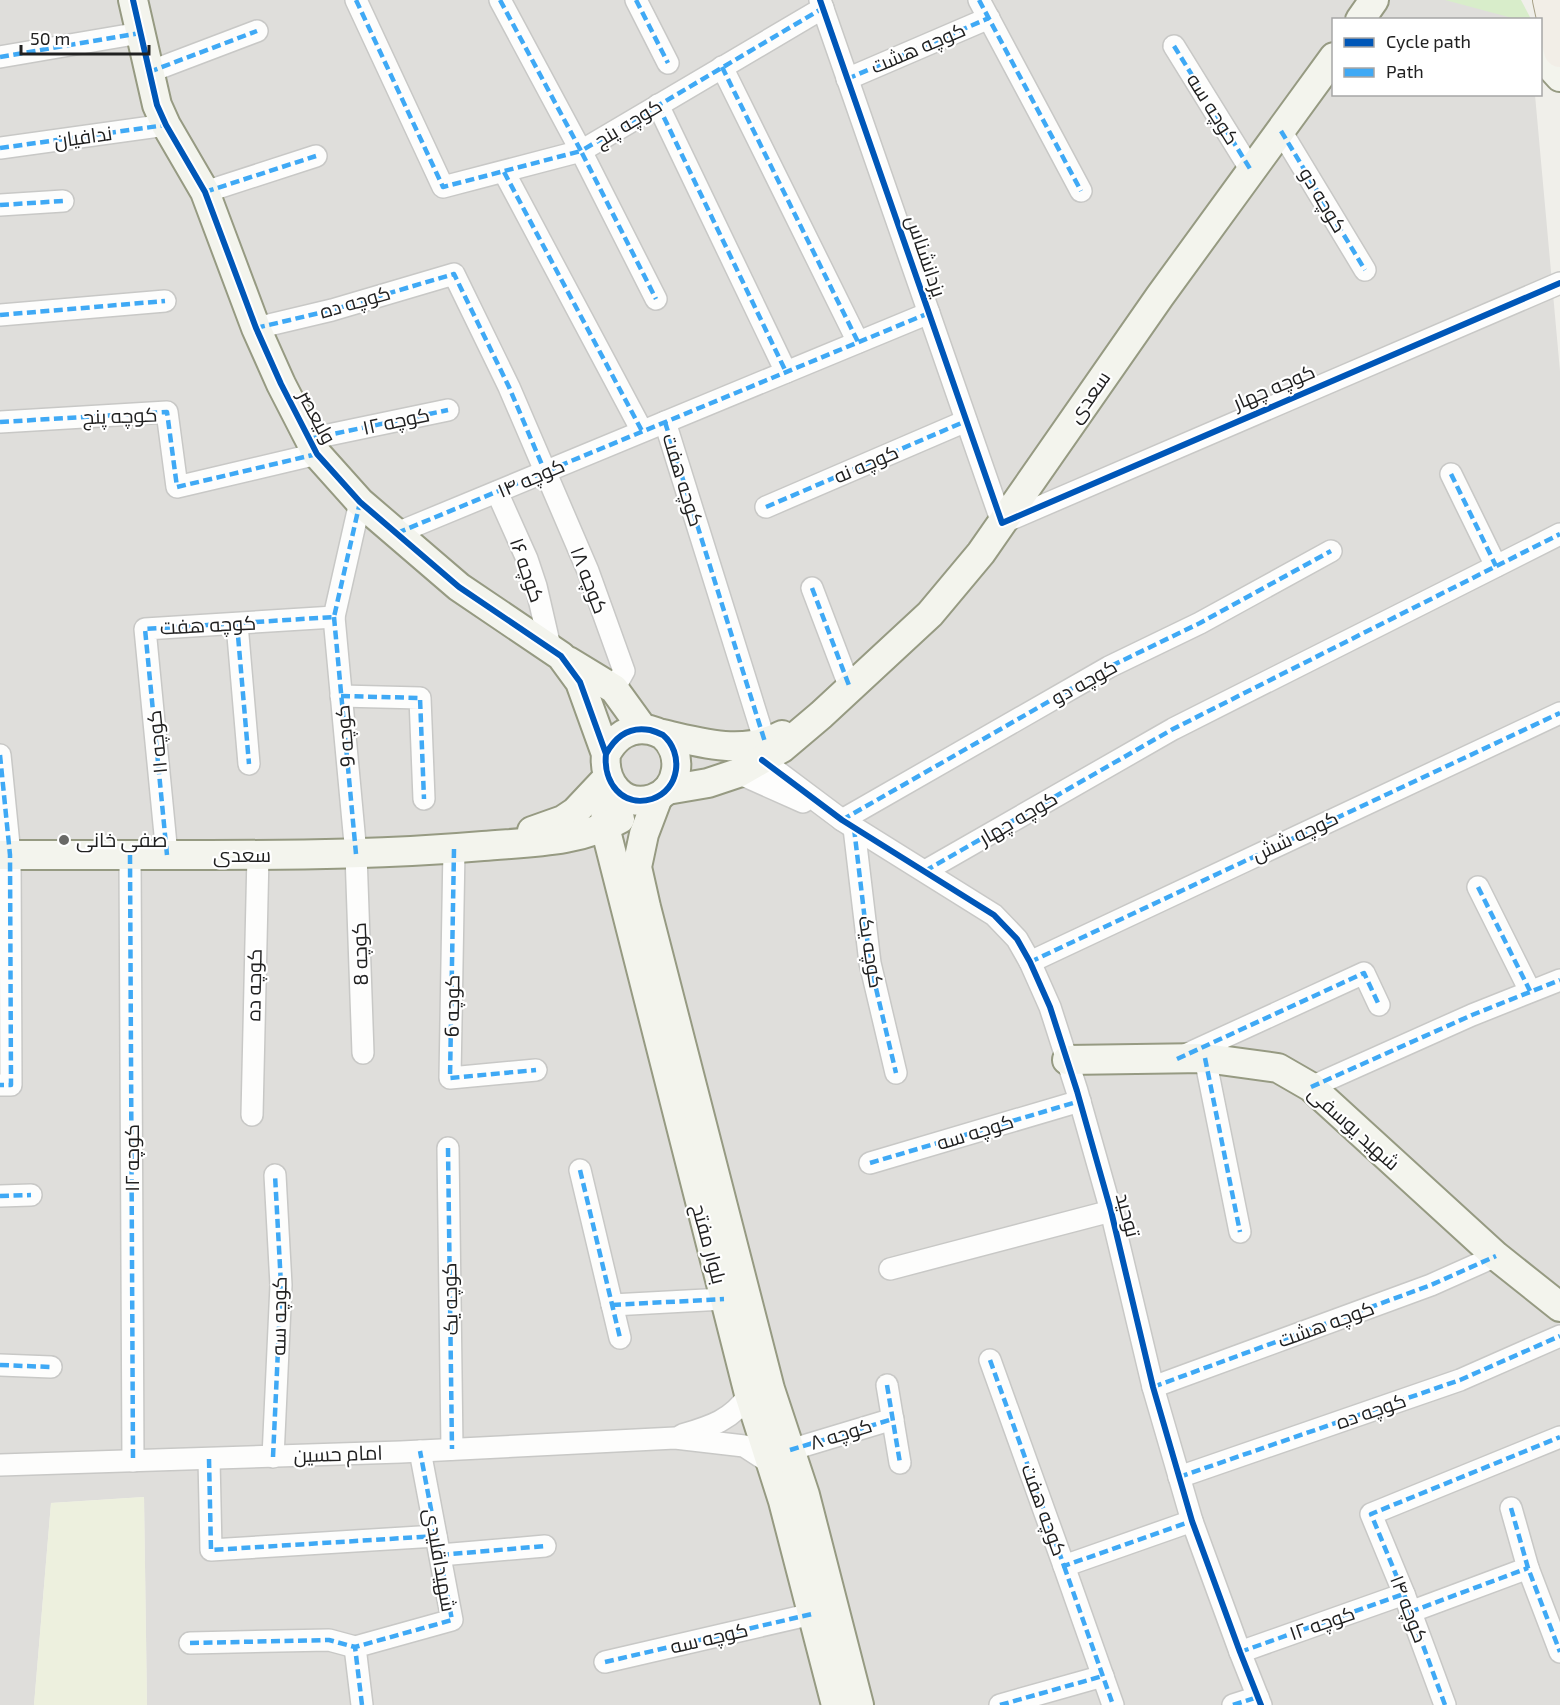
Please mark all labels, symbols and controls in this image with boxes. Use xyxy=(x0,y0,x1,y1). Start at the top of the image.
street label: کوچه هشت xyxy=(867,16,969,80)
scale bar xyxy=(21,18,148,56)
legend xyxy=(1332,18,1542,96)
text: 50 m xyxy=(30,27,70,49)
text: Cycle path xyxy=(1386,30,1471,52)
text: Path xyxy=(1386,60,1424,82)
street label: کوچه سه xyxy=(1181,68,1245,150)
street label: کوچه پنج xyxy=(589,93,667,154)
street label: ندافیان xyxy=(52,120,114,154)
street label: کوچه دو xyxy=(1293,163,1353,237)
street label: یزدانشناس xyxy=(900,212,952,301)
street label: کوچه ده xyxy=(317,280,393,324)
street label: کوچه چهار xyxy=(1228,358,1319,416)
street label: سعدی xyxy=(1062,366,1116,428)
street label: ولیعصر xyxy=(292,385,342,448)
street label: کوچه ۱۲ xyxy=(360,401,432,441)
street label: کوچه پنج xyxy=(82,402,158,431)
street label: کوچه هفت xyxy=(656,430,710,530)
street label: کوچه نه xyxy=(830,439,902,489)
street label: کوچه ۱۴ xyxy=(493,452,569,504)
street label: کوچه ۱۶ xyxy=(504,534,550,606)
street label: کوچه ۱۸ xyxy=(564,543,614,617)
street label: کوچه هفت xyxy=(159,609,257,641)
street label: کوچه دو xyxy=(1046,653,1122,711)
street label: کوچه 9 xyxy=(329,704,361,768)
street label: کوچه ۱۱ xyxy=(141,709,173,775)
street label: کوچه چهار xyxy=(973,785,1062,851)
street label: کوچه شش xyxy=(1248,805,1342,867)
place label: صفی خانی xyxy=(76,827,167,853)
marker: صفی خانی xyxy=(57,833,71,847)
street label: سعدی xyxy=(213,842,271,868)
street label: کوچه یک xyxy=(852,914,890,990)
street label: کوچه 8 xyxy=(346,922,374,986)
street label: کوچه ده xyxy=(240,949,268,1021)
street label: کوچه 6 xyxy=(438,974,466,1038)
street label: شهید یوسفی xyxy=(1303,1080,1405,1176)
street label: کوچه سه xyxy=(933,1108,1017,1156)
street label: کوچه ۱۲ xyxy=(119,1124,145,1192)
street label: توحید xyxy=(1111,1190,1146,1240)
street label: بلوار مفتح xyxy=(685,1201,732,1287)
street label: کوچه یک xyxy=(436,1262,464,1336)
street label: کوچه سه xyxy=(265,1276,293,1356)
street label: کوچه هشت xyxy=(1274,1295,1378,1353)
street label: کوچه ده xyxy=(1332,1387,1410,1435)
street label: کوچه ۸ xyxy=(807,1412,875,1456)
street label: امام حسین xyxy=(293,1439,383,1470)
street label: کوچه هفت xyxy=(1015,1460,1073,1560)
street label: شهیداقلیدی xyxy=(418,1506,462,1614)
street label: کوچه ۱۴ xyxy=(1384,1571,1434,1647)
street label: کوچه ۱۲ xyxy=(1286,1600,1358,1646)
street label: کوچه سه xyxy=(667,1616,751,1660)

